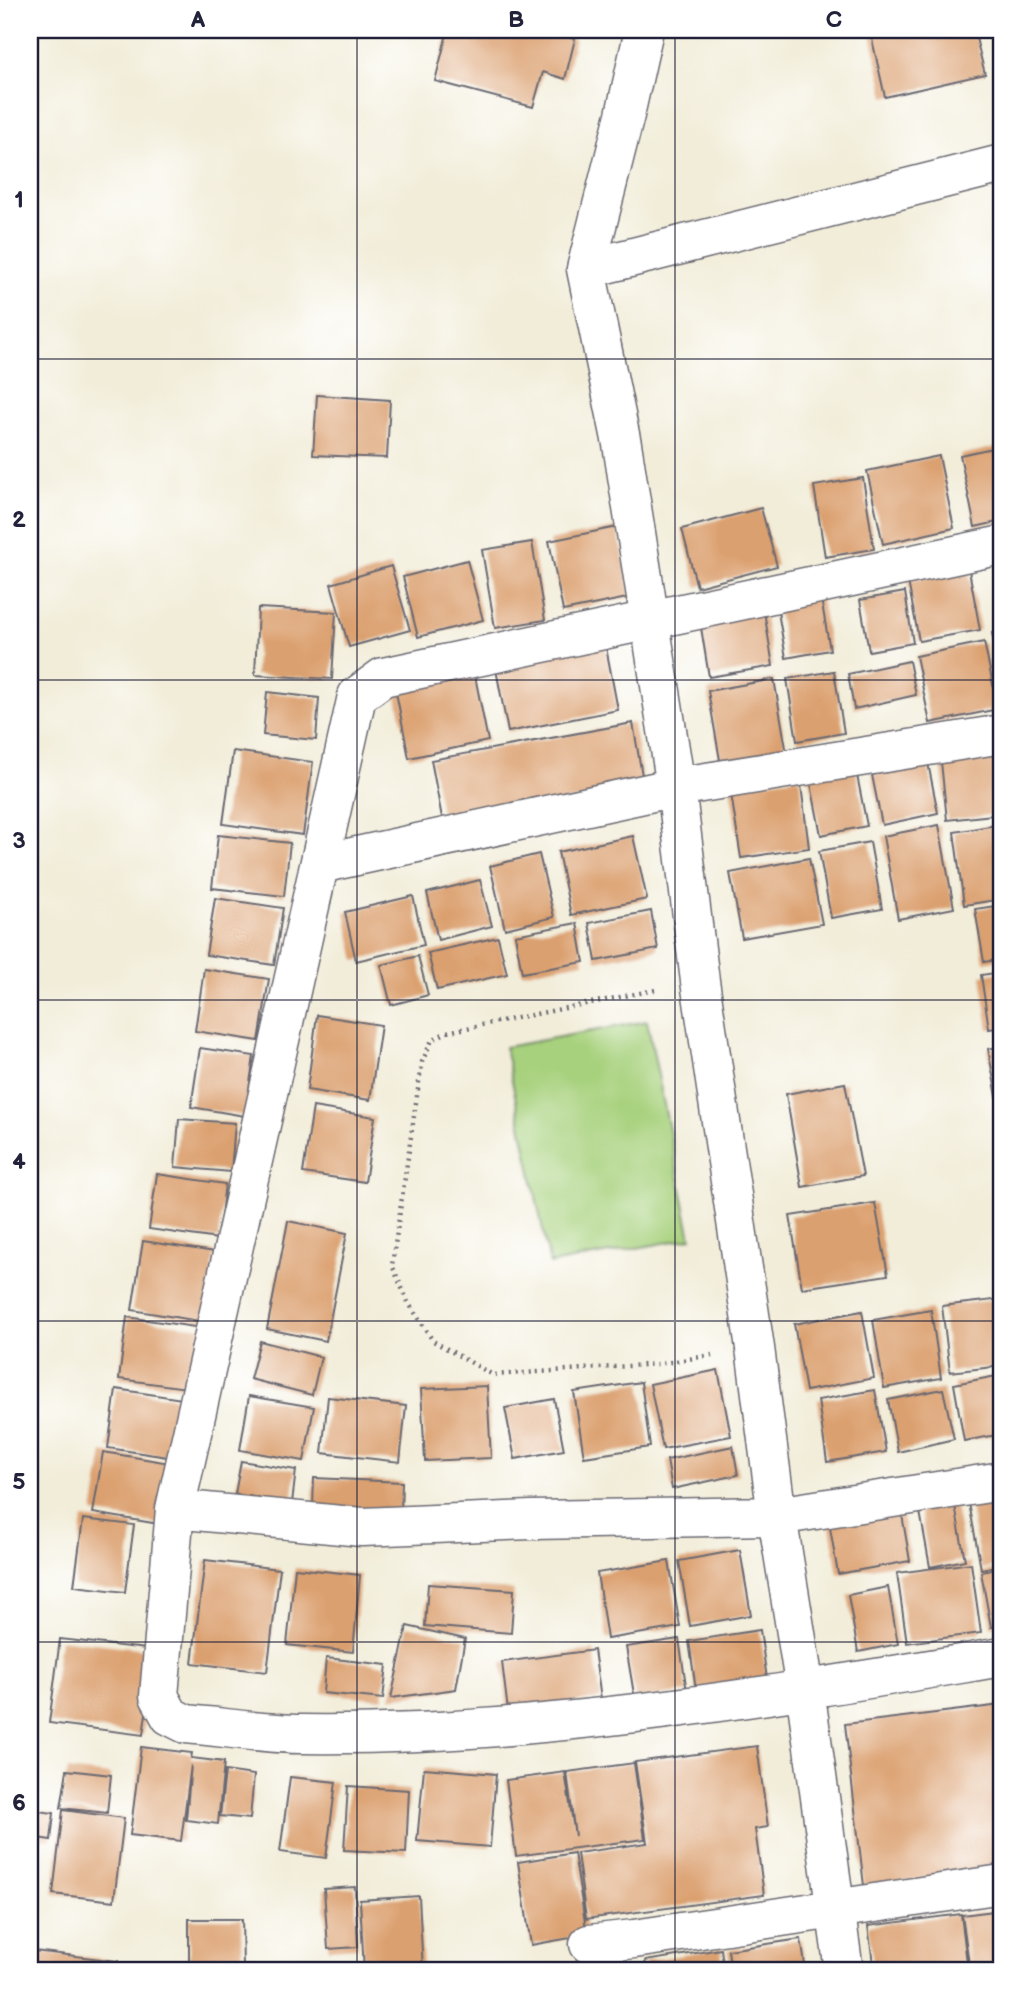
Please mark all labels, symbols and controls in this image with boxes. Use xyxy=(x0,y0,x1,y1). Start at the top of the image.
text: A xyxy=(190,6,206,34)
text: B xyxy=(508,6,524,34)
text: C xyxy=(826,6,842,34)
text: 1 xyxy=(14,186,24,214)
text: 2 xyxy=(12,506,26,534)
text: 3 xyxy=(12,827,26,855)
text: 4 xyxy=(12,1148,26,1176)
text: 5 xyxy=(12,1468,26,1496)
text: 6 xyxy=(12,1789,26,1817)

